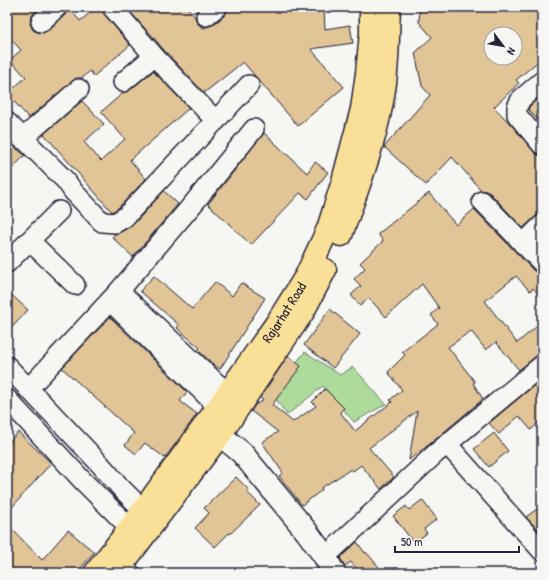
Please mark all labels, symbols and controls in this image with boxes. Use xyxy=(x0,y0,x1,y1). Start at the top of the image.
north arrow xyxy=(483,26,523,66)
text: N xyxy=(504,45,519,58)
street label: Rajarhat Road xyxy=(257,278,310,346)
scale bar xyxy=(395,528,519,554)
text: 50 m xyxy=(401,533,422,550)

